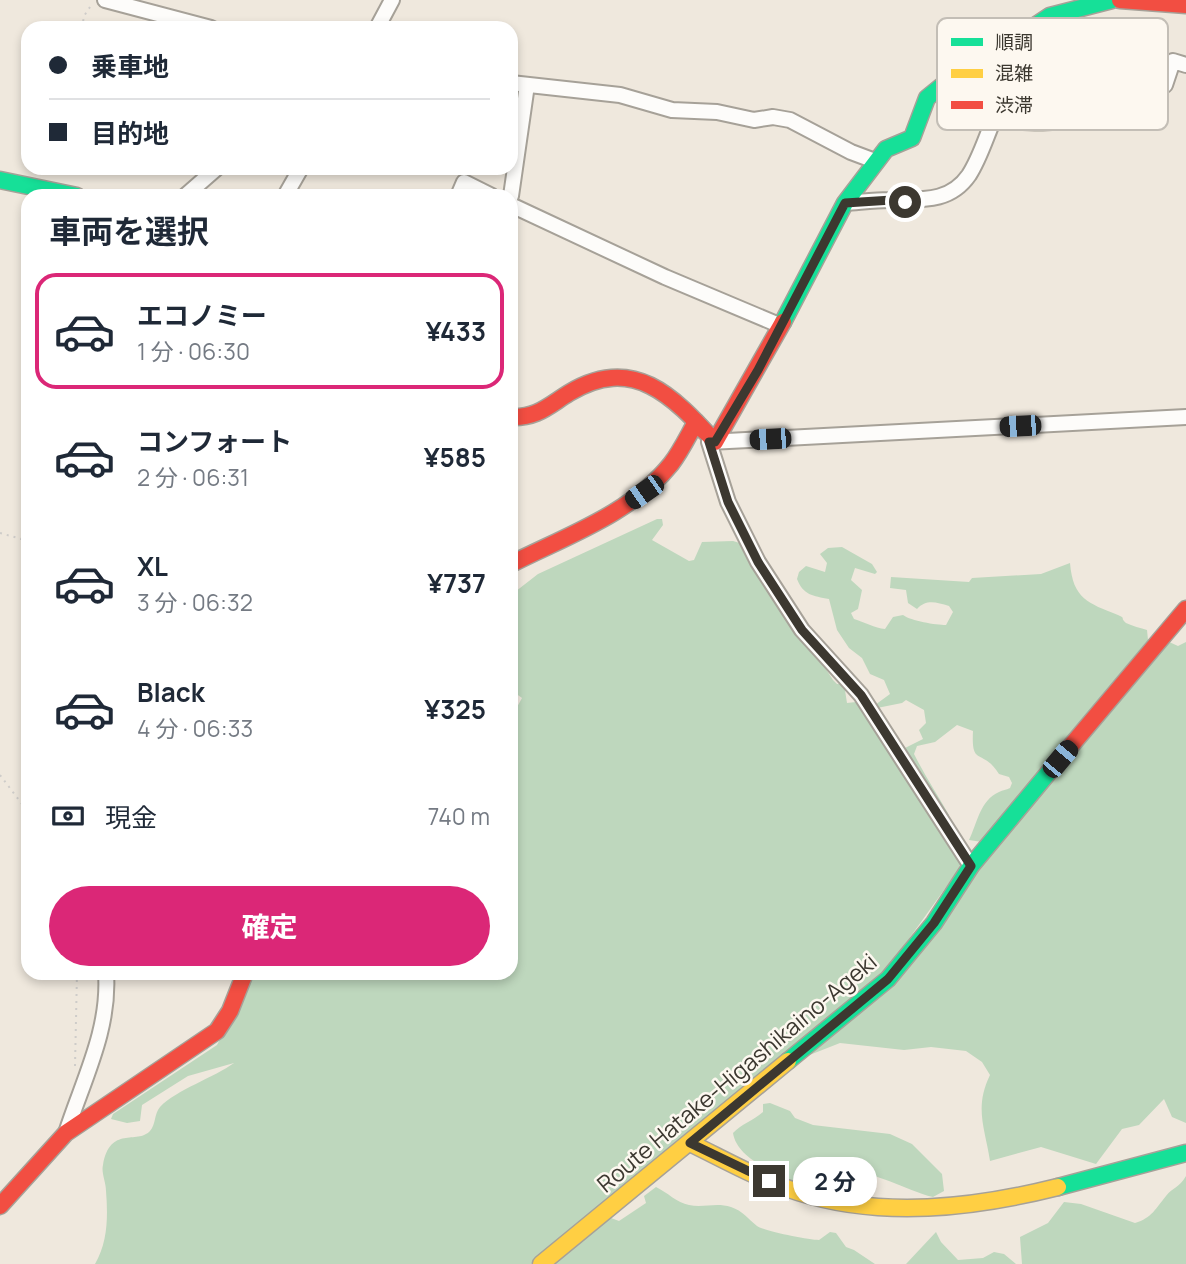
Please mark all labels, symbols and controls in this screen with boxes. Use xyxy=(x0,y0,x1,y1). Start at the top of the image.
legend xyxy=(937,18,1168,130)
text: 順調 xyxy=(995,29,1033,55)
text: 乗車地 xyxy=(91,48,169,84)
text: 混雑 xyxy=(995,60,1033,86)
text: 渋滞 xyxy=(995,92,1033,118)
text: 目的地 xyxy=(91,115,169,151)
route start xyxy=(889,186,921,218)
text: 車両を選択 xyxy=(49,209,209,253)
text: エコノミー xyxy=(137,297,267,333)
icon: car xyxy=(53,300,116,363)
text: ¥433 xyxy=(426,313,486,349)
text: 1 分 · 06:30 xyxy=(137,335,250,367)
car xyxy=(999,414,1042,438)
text: コンフォート xyxy=(137,423,292,459)
icon: car xyxy=(53,426,116,489)
car xyxy=(749,427,792,451)
text: ¥585 xyxy=(424,439,486,475)
text: 2 分 · 06:31 xyxy=(137,461,249,493)
car xyxy=(621,471,668,513)
text: XL xyxy=(137,548,168,584)
icon: car xyxy=(53,552,116,615)
text: ¥737 xyxy=(427,565,486,601)
text: 3 分 · 06:32 xyxy=(137,586,253,618)
text: Black xyxy=(137,674,205,710)
icon: car xyxy=(53,678,116,741)
text: ¥325 xyxy=(424,691,486,727)
text: 4 分 · 06:33 xyxy=(137,712,253,744)
car xyxy=(1039,736,1082,782)
icon: cash xyxy=(49,797,87,835)
text: 現金 xyxy=(105,799,157,835)
text: 740 m xyxy=(428,800,490,832)
button: 確定 xyxy=(49,886,490,966)
street label: Route Hatake-Higashikaino-Ageki xyxy=(590,945,883,1199)
callout: 2 分 xyxy=(794,1156,878,1206)
route end xyxy=(753,1165,785,1197)
text: 2 分 xyxy=(814,1165,856,1197)

